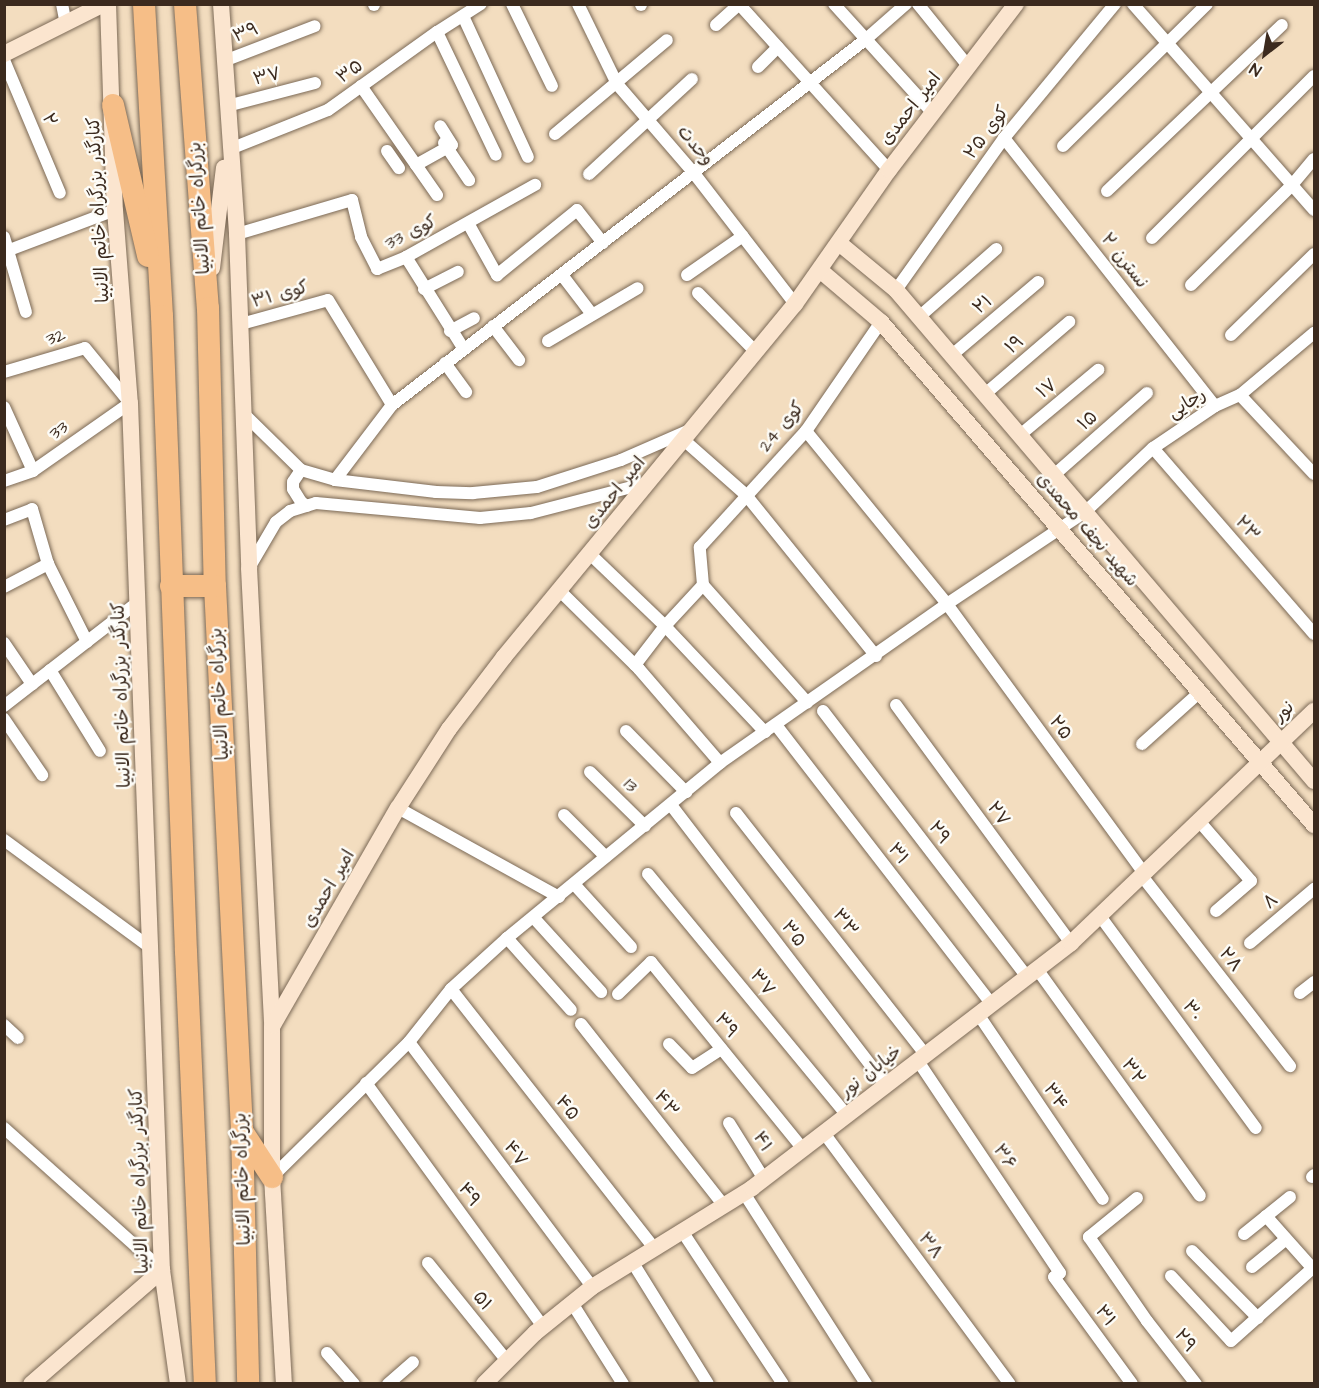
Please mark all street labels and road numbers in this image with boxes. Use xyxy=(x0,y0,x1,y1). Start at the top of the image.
street label: ۳۹ xyxy=(230,18,262,48)
street label: ۳۵ xyxy=(333,55,367,89)
street label: ۳۷ xyxy=(251,63,283,91)
street label: امیر احمدی xyxy=(876,68,946,150)
street label: کوی ۲۵ xyxy=(960,102,1014,164)
street label: ۲ xyxy=(37,110,61,130)
street label: کنارگذر بزرگراه خاتم الانبیا xyxy=(83,117,115,303)
street label: وحدت xyxy=(672,122,718,170)
street label: بزرگراه خاتم الانبیا xyxy=(185,141,215,275)
street label: کوی 33 xyxy=(382,211,440,255)
street label: نسترن ۲ xyxy=(1096,229,1152,293)
street label: کوی ۳۱ xyxy=(249,277,311,313)
street label: ۲۱ xyxy=(969,291,997,319)
street label: 32 xyxy=(44,325,68,351)
street label: ۱۹ xyxy=(1001,331,1029,359)
street label: ۱۷ xyxy=(1033,375,1061,403)
street label: رجایی xyxy=(1164,384,1210,424)
street label: کوی 24 xyxy=(755,397,809,457)
street label: ۱۵ xyxy=(1074,407,1102,435)
street label: 33 xyxy=(45,417,73,445)
street label: امیر احمدی xyxy=(579,453,651,533)
street label: شهید نجف محمدی xyxy=(1032,469,1142,591)
street label: ۲۳ xyxy=(1230,512,1264,546)
street label: کنارگذر بزرگراه خاتم الانبیا xyxy=(108,602,136,788)
street label: بزرگراه خاتم الانبیا xyxy=(206,627,234,761)
street label: نور xyxy=(1269,697,1299,727)
street label: ۲۵ xyxy=(1044,712,1076,744)
street label: 13 xyxy=(618,774,642,798)
street label: ۲۷ xyxy=(982,798,1014,830)
street label: ۲۹ xyxy=(923,817,955,849)
street label: ۳۱ xyxy=(883,839,913,869)
street label: امیر احمدی xyxy=(298,846,360,932)
street label: ۸ xyxy=(1259,890,1283,914)
street label: ۳۳ xyxy=(827,905,863,941)
street label: ۳۵ xyxy=(776,917,810,951)
street label: ۲۸ xyxy=(1214,944,1246,976)
street label: ۳۷ xyxy=(745,966,779,1000)
street label: ۳۰ xyxy=(1177,996,1207,1026)
street label: ۳۹ xyxy=(709,1009,743,1043)
street label: خیابان نور xyxy=(836,1041,906,1103)
street label: ۳۲ xyxy=(1116,1055,1150,1089)
street label: ۳۴ xyxy=(1038,1079,1072,1115)
street label: ۴۳ xyxy=(649,1086,683,1122)
street label: کنارگذر بزرگراه خاتم الانبیا xyxy=(126,1088,154,1274)
street label: ۴۵ xyxy=(550,1091,584,1125)
street label: بزرگراه خاتم الانبیا xyxy=(230,1112,256,1246)
street label: ۴۱ xyxy=(748,1128,776,1156)
street label: ۴۷ xyxy=(498,1137,532,1171)
street label: ۳۶ xyxy=(988,1140,1020,1174)
street label: ۴۹ xyxy=(453,1179,485,1211)
street label: ۳۸ xyxy=(913,1229,947,1263)
street label: ۵۱ xyxy=(468,1287,496,1315)
street label: ۳۱ xyxy=(1090,1301,1120,1331)
street label: ۲۹ xyxy=(1169,1325,1201,1357)

